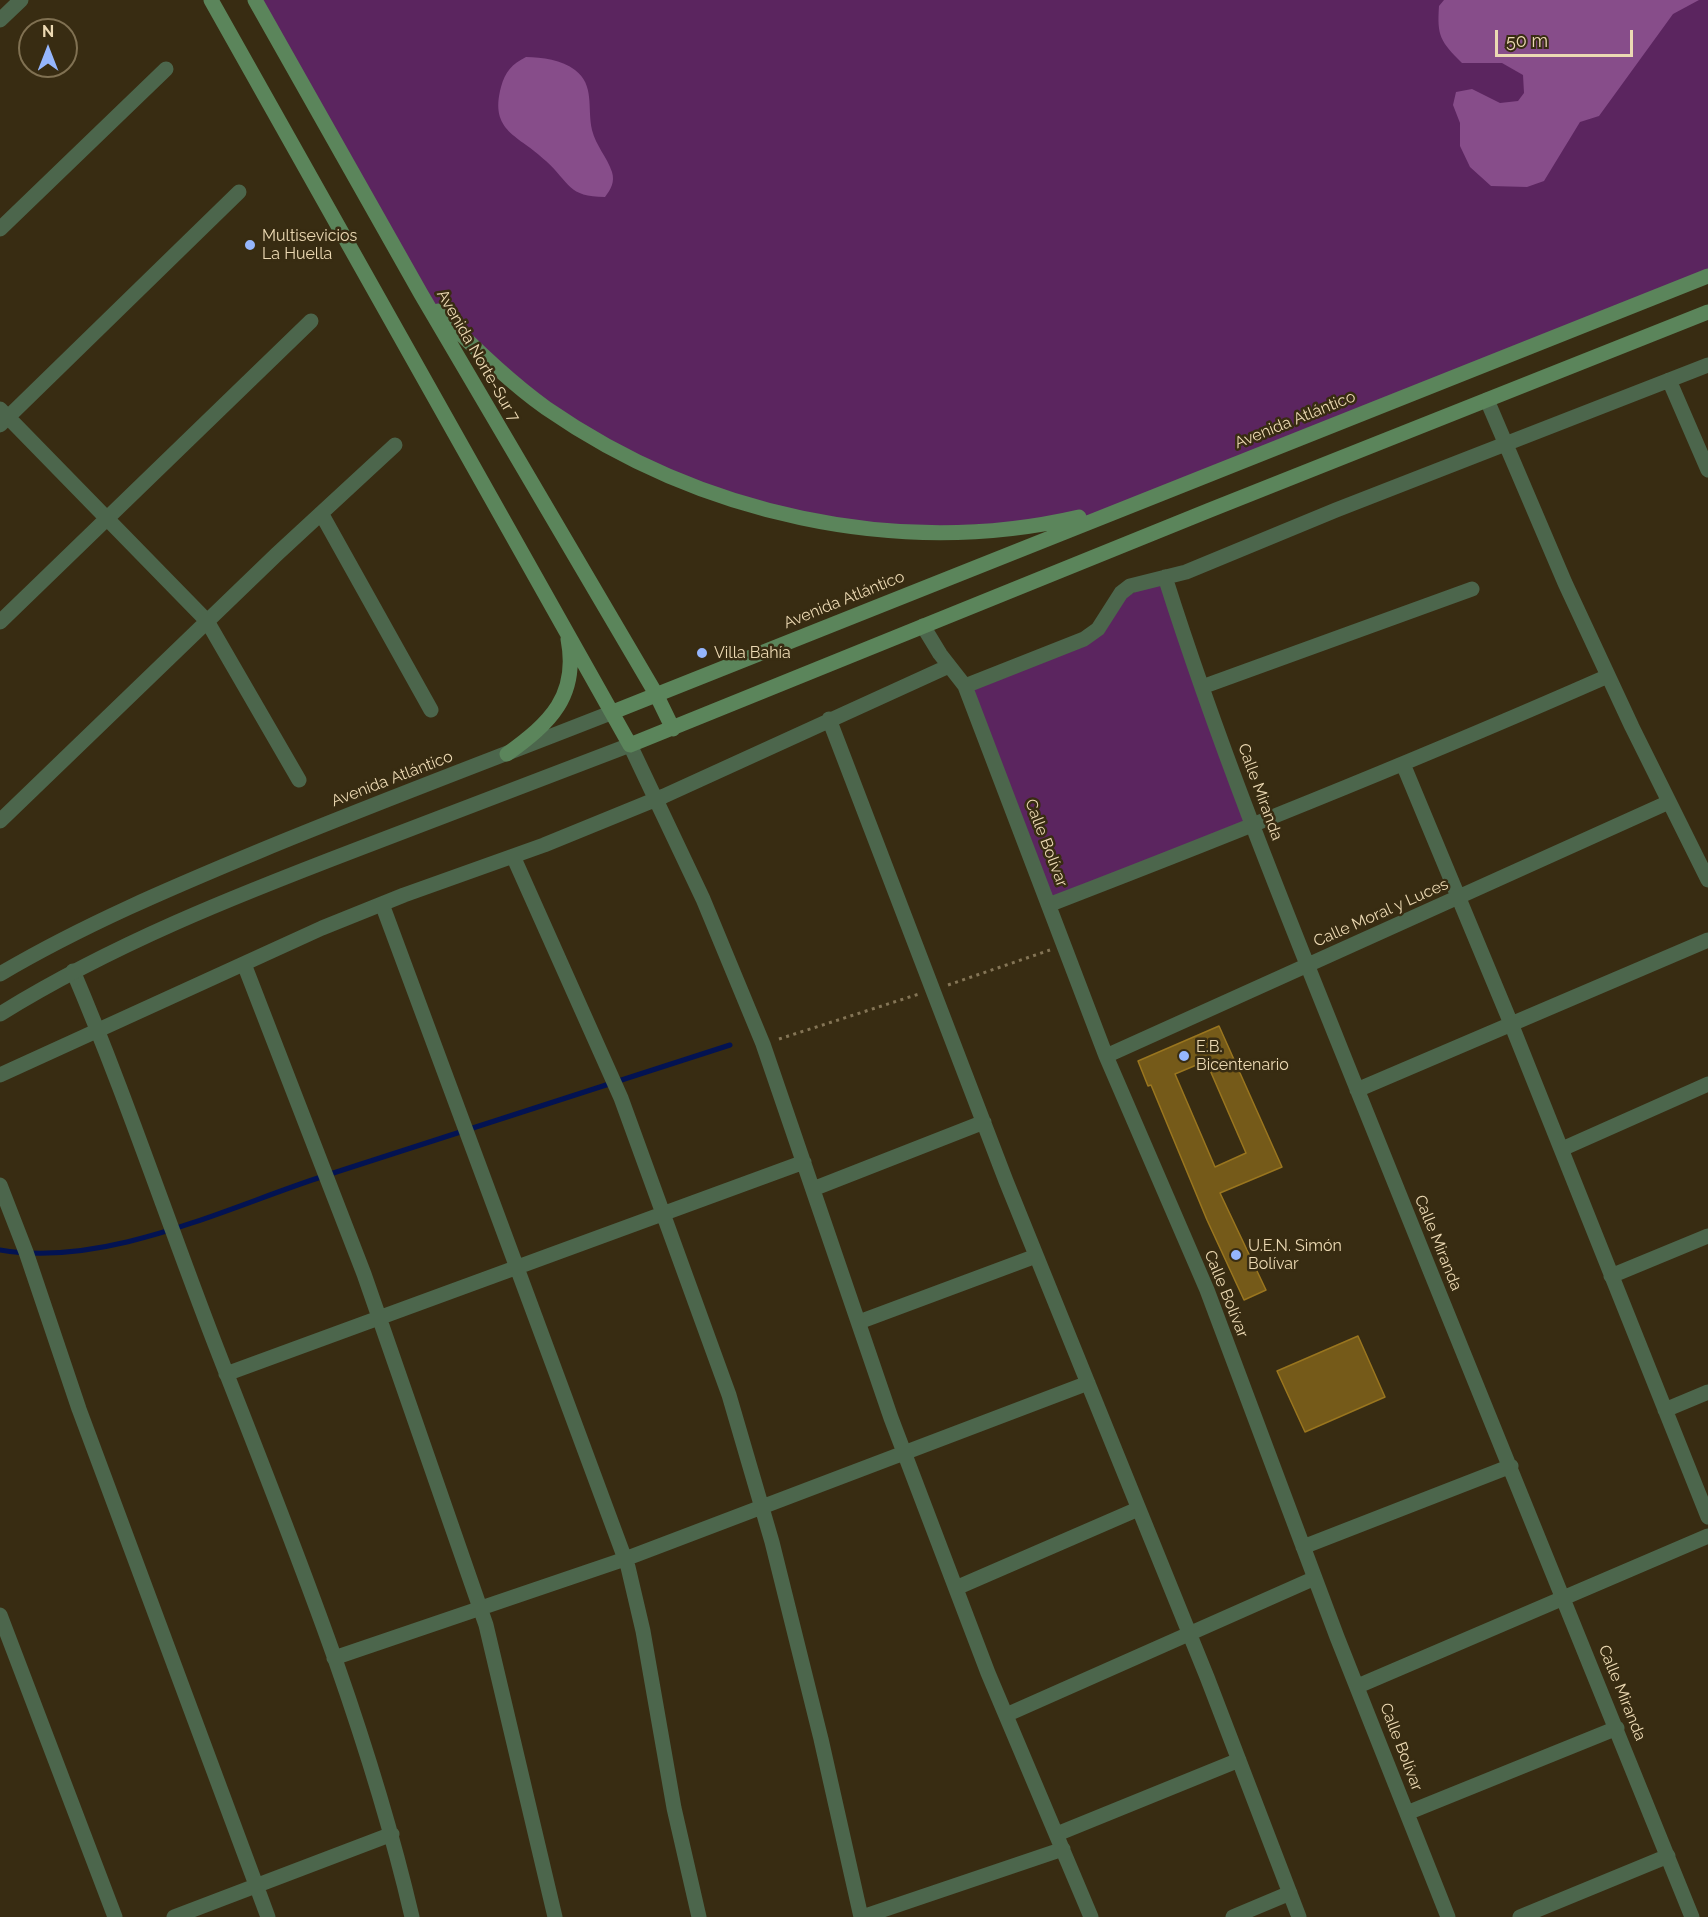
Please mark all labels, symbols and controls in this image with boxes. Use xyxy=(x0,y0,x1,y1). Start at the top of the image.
north arrow xyxy=(18,18,78,78)
scale bar xyxy=(1498,18,1636,56)
text: N xyxy=(42,22,54,41)
text: 50 m xyxy=(1506,30,1548,51)
place label: Multisevicios La Huella xyxy=(262,226,357,264)
marker: Multisevicios La Huella xyxy=(243,238,257,252)
street label: Avenida Norte-Sur 7 xyxy=(432,286,524,426)
street label: Avenida Atlántico xyxy=(1232,387,1358,453)
street label: Avenida Atlántico xyxy=(781,567,907,633)
place label: Villa Bahía xyxy=(714,643,791,663)
marker: Villa Bahía xyxy=(695,646,709,660)
street label: Calle Miranda xyxy=(1234,741,1286,843)
street label: Avenida Atlántico xyxy=(328,747,456,811)
street label: Calle Bolívar xyxy=(1020,796,1072,890)
street label: Calle Moral y Luces xyxy=(1311,875,1451,951)
place label: E.B. Bicentenario xyxy=(1196,1037,1289,1075)
marker: E.B. Bicentenario xyxy=(1177,1049,1191,1063)
street label: Calle Miranda xyxy=(1410,1192,1466,1294)
place label: U.E.N. Simón Bolívar xyxy=(1248,1236,1342,1274)
street label: Calle Bolívar xyxy=(1200,1248,1252,1340)
marker: U.E.N. Simón Bolívar xyxy=(1229,1248,1243,1262)
street label: Calle Miranda xyxy=(1594,1642,1650,1744)
street label: Calle Bolívar xyxy=(1375,1700,1427,1794)

